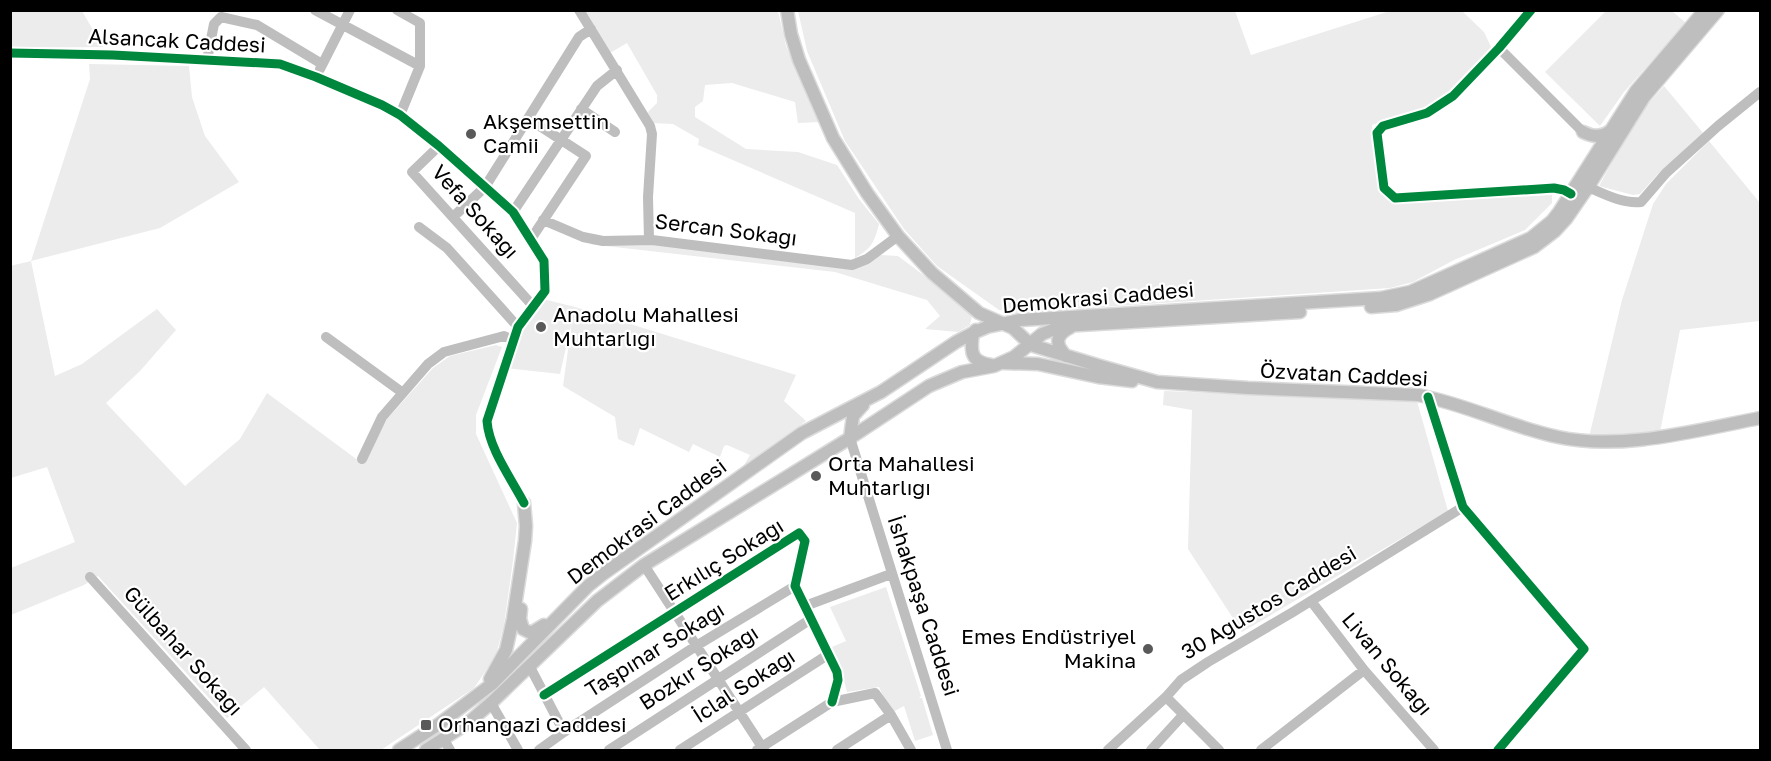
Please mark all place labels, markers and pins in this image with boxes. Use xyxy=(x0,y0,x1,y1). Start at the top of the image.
place label: Akşemsettin Camii xyxy=(483,108,609,158)
marker: Akşemsettin Camii xyxy=(464,127,478,141)
place label: Anadolu Mahallesi Muhtarlığı xyxy=(553,301,739,351)
marker: Anadolu Mahallesi Muhtarlığı xyxy=(534,320,548,334)
place label: Orta Mahallesi Muhtarlığı xyxy=(828,450,975,500)
marker: Orta Mahallesi Muhtarlığı xyxy=(809,469,823,483)
place label: Emes Endüstriyel Makina xyxy=(961,623,1136,673)
marker: Emes Endüstriyel Makina xyxy=(1141,642,1155,656)
place label: Orhangazi Caddesi xyxy=(438,711,627,737)
marker: Orhangazi Caddesi xyxy=(419,718,433,732)

